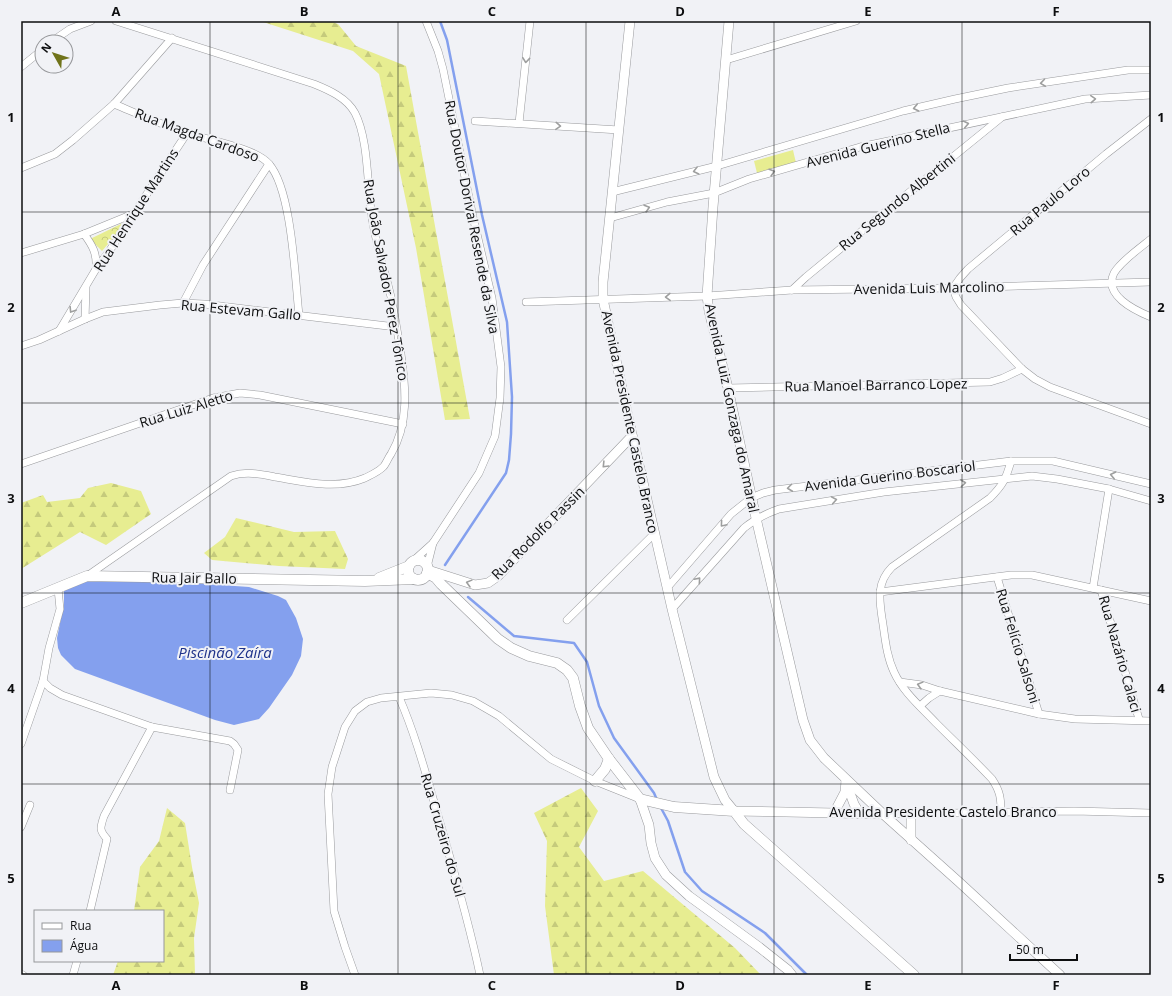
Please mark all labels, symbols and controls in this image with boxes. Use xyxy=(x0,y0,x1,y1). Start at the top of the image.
text: A xyxy=(112,2,121,20)
text: B xyxy=(300,2,309,20)
text: C xyxy=(488,2,496,20)
text: D xyxy=(675,2,685,20)
text: E xyxy=(864,2,872,20)
text: F xyxy=(1052,2,1060,20)
north arrow xyxy=(34,34,74,74)
text: N xyxy=(37,39,54,56)
one-way arrow xyxy=(521,57,530,63)
one-way arrow xyxy=(1040,78,1046,87)
one-way arrow xyxy=(1090,94,1096,103)
street label: Rua Doutor Dorival Resende da Silva xyxy=(441,99,504,335)
street label: Rua Magda Cardoso xyxy=(132,103,262,166)
one-way arrow xyxy=(912,104,919,112)
text: 1 xyxy=(7,108,15,126)
text: 1 xyxy=(1157,108,1165,126)
street label: Avenida Guerino Stella xyxy=(804,117,952,172)
one-way arrow xyxy=(555,121,561,130)
one-way arrow xyxy=(963,121,969,129)
street label: Rua Henrique Martins xyxy=(89,144,183,275)
street label: Rua Segundo Albertini xyxy=(834,149,959,255)
street label: Rua Paulo Loro xyxy=(1006,162,1094,240)
one-way arrow xyxy=(693,166,699,174)
one-way arrow xyxy=(768,168,775,177)
street label: Rua João Salvador Perez Tônico xyxy=(359,178,414,382)
one-way arrow xyxy=(643,204,650,213)
street label: Avenida Luis Marcolino xyxy=(853,277,1005,298)
one-way arrow xyxy=(665,293,671,301)
street label: Rua Estevam Gallo xyxy=(180,295,302,324)
text: 2 xyxy=(7,298,15,316)
text: 2 xyxy=(1157,298,1165,316)
street label: Avenida Luiz Gonzaga do Amaral xyxy=(701,302,764,514)
one-way arrow xyxy=(69,306,77,313)
street label: Avenida Presidente Castelo Branco xyxy=(598,309,663,535)
street label: Rua Manoel Barranco Lopez xyxy=(784,373,968,396)
street label: Rua Luiz Aletto xyxy=(137,385,235,432)
street label: Avenida Guerino Boscariol xyxy=(803,456,977,495)
one-way arrow xyxy=(602,460,610,468)
one-way arrow xyxy=(1110,471,1117,480)
one-way arrow xyxy=(960,479,966,488)
street label: Rua Rodolfo Passin xyxy=(487,482,588,583)
one-way arrow xyxy=(787,483,793,492)
text: 3 xyxy=(7,489,15,507)
text: 3 xyxy=(1157,489,1165,507)
one-way arrow xyxy=(831,496,837,505)
one-way arrow xyxy=(720,519,727,526)
street label: Rua Jair Ballo xyxy=(151,567,237,588)
one-way arrow xyxy=(693,577,701,585)
one-way arrow xyxy=(466,580,473,588)
street label: Rua Felício Salsoni xyxy=(992,586,1045,706)
street label: Rua Nazário Calaci xyxy=(1095,593,1146,715)
water label: Piscinão Zaíra xyxy=(178,642,272,662)
text: 4 xyxy=(7,679,15,697)
text: 4 xyxy=(1157,679,1165,697)
one-way arrow xyxy=(917,681,924,689)
street label: Rua Cruzeiro do Sul xyxy=(417,771,470,899)
street label: Avenida Presidente Castelo Branco xyxy=(829,802,1057,821)
text: 5 xyxy=(7,869,15,887)
text: 5 xyxy=(1157,869,1165,887)
legend xyxy=(34,910,164,962)
text: Rua xyxy=(70,917,91,934)
scale bar xyxy=(1010,936,1077,962)
text: Água xyxy=(70,937,98,954)
text: 50 m xyxy=(1016,941,1044,958)
text: A xyxy=(112,976,121,994)
text: B xyxy=(300,976,309,994)
text: C xyxy=(488,976,496,994)
text: D xyxy=(675,976,685,994)
text: E xyxy=(864,976,872,994)
text: F xyxy=(1052,976,1060,994)

